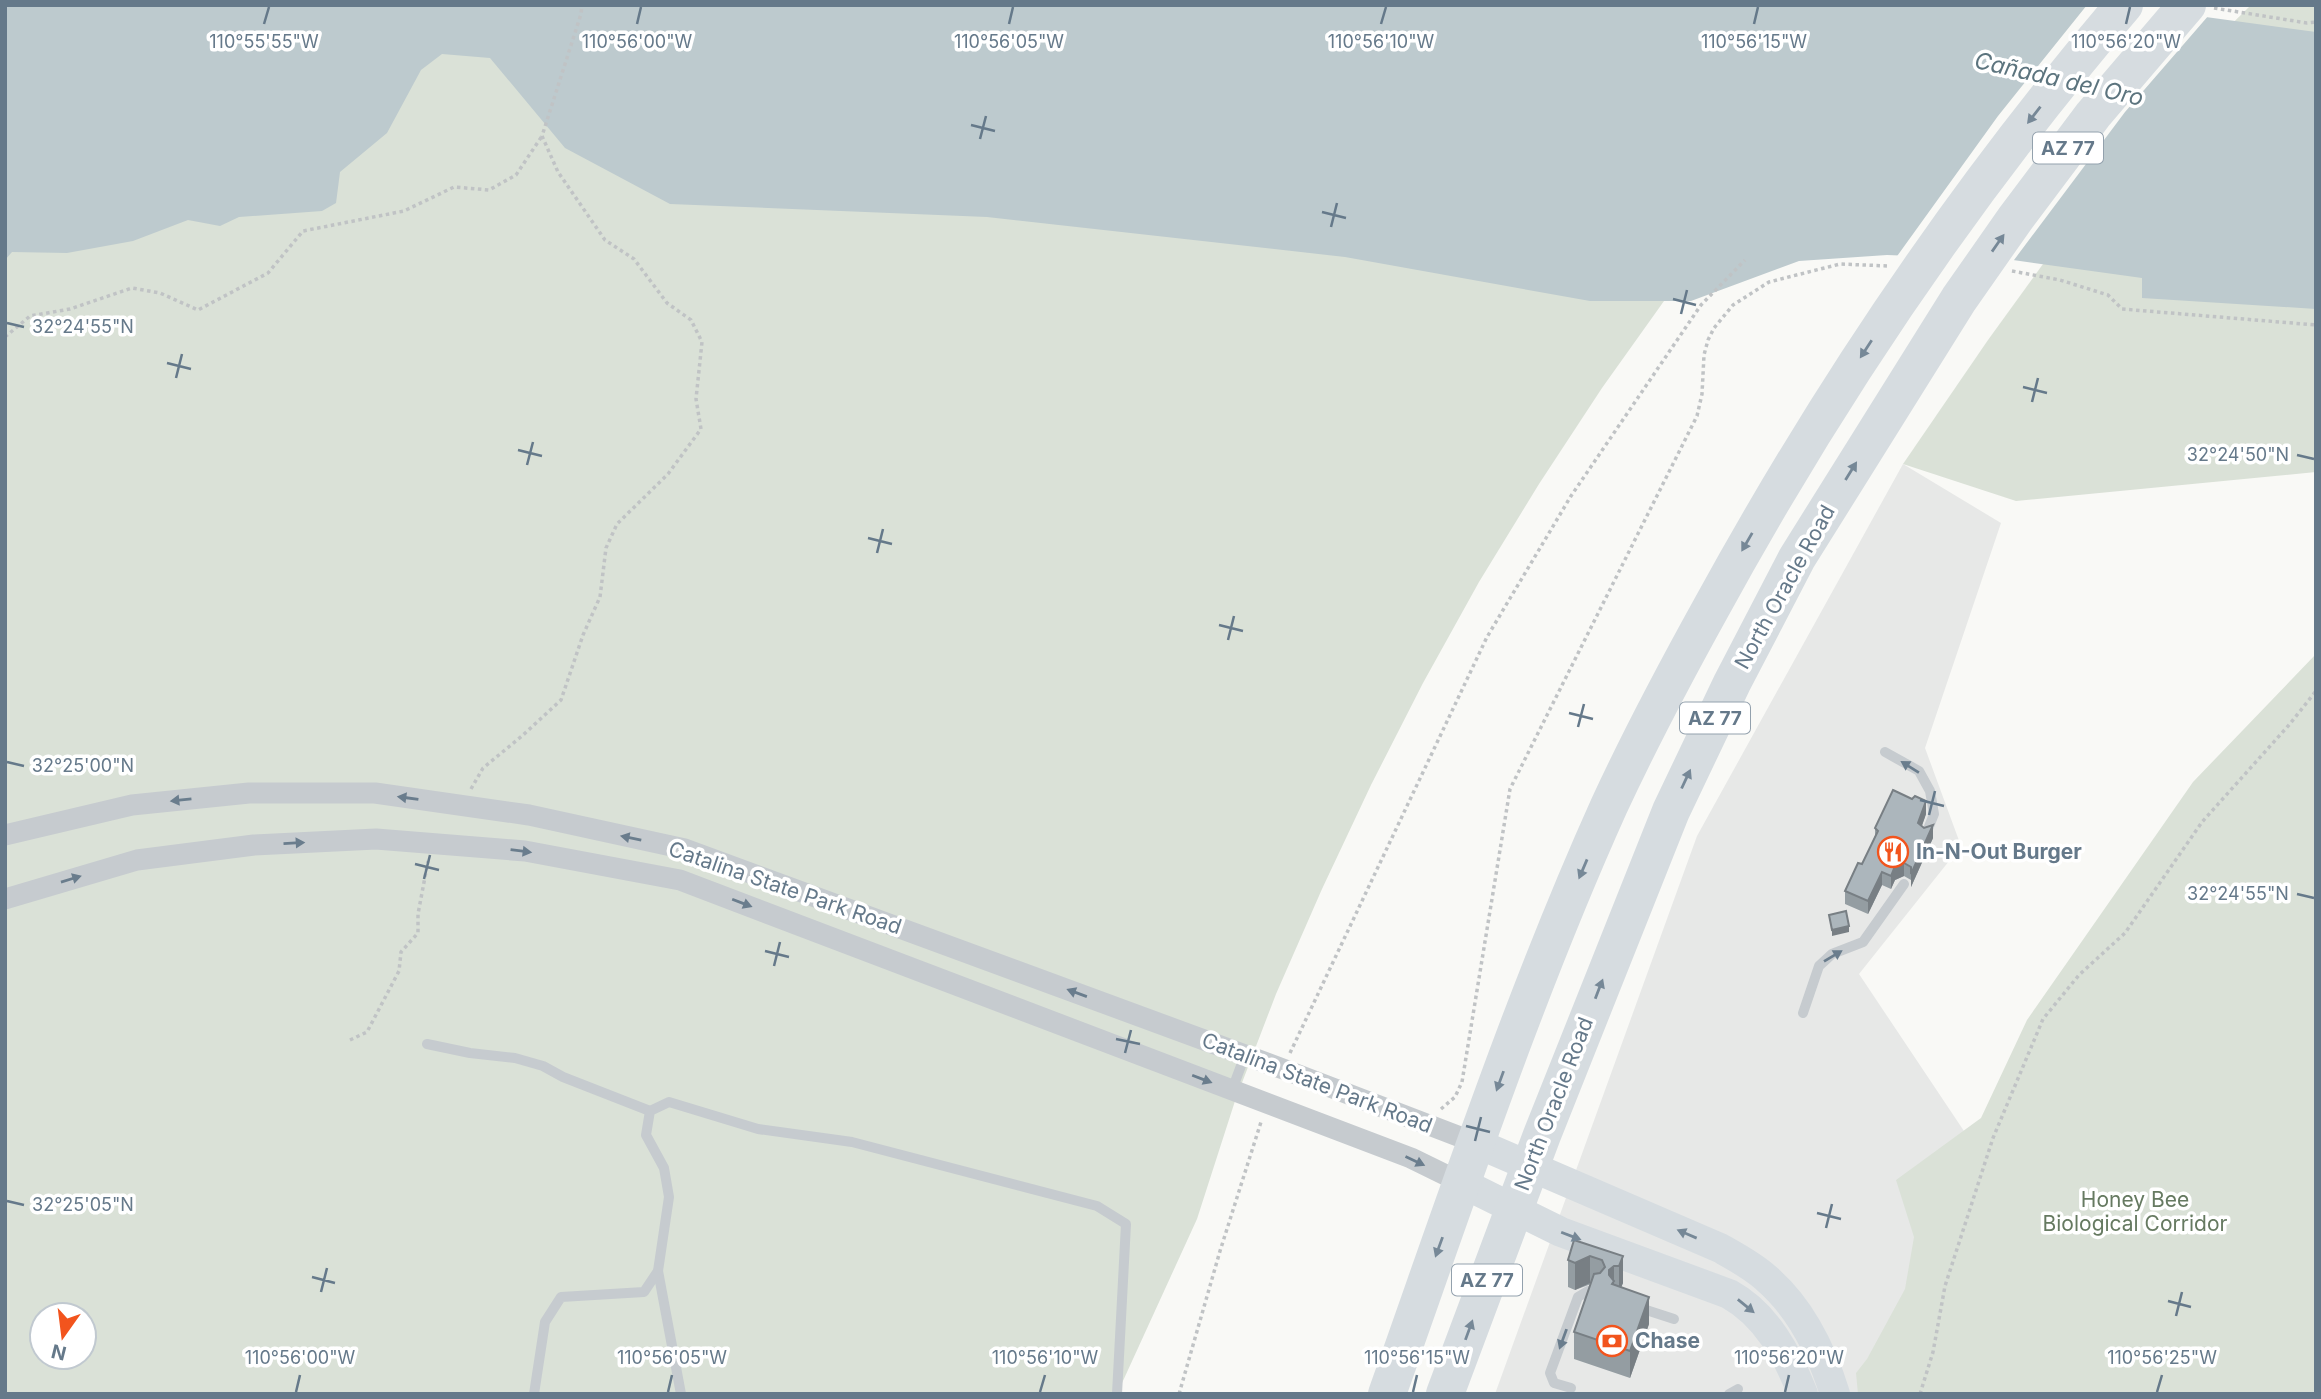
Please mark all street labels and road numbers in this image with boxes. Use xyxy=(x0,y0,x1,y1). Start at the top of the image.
road number: AZ 77 xyxy=(2033,132,2103,164)
street label: North Oracle Road xyxy=(1729,500,1840,673)
road number: AZ 77 xyxy=(1680,702,1750,734)
street label: Catalina State Park Road xyxy=(665,836,905,939)
street label: North Oracle Road xyxy=(1509,1014,1598,1194)
street label: Catalina State Park Road xyxy=(1198,1027,1436,1138)
road number: AZ 77 xyxy=(1452,1264,1522,1296)

